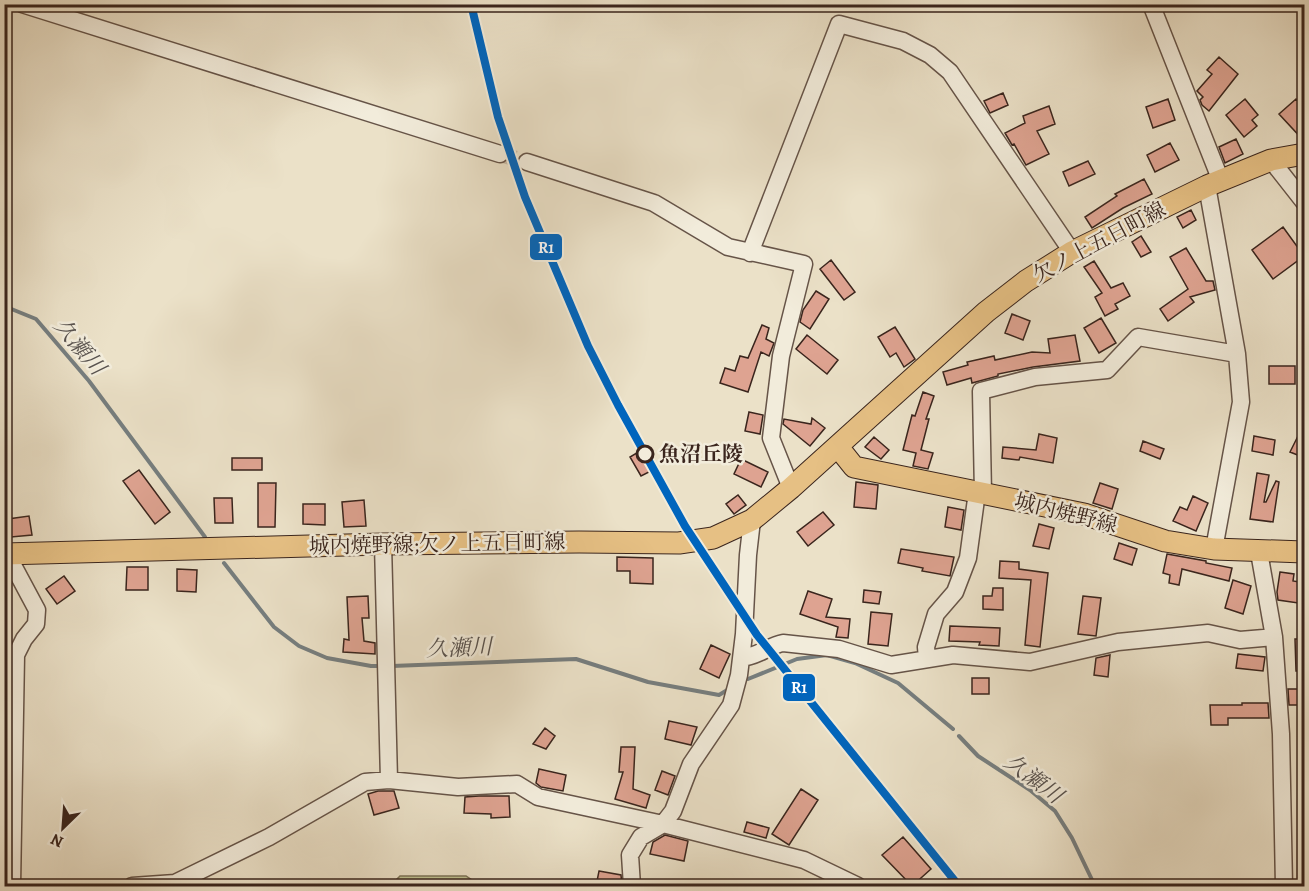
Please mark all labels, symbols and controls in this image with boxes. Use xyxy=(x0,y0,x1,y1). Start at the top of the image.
street label: 欠ノ上五日町線 xyxy=(1028,195,1170,289)
line badge: R1 xyxy=(529,233,563,261)
text: R1 xyxy=(538,237,554,259)
water label: 久瀬川 xyxy=(47,312,113,383)
place label: 魚沼丘陵 xyxy=(659,440,743,468)
marker: 魚沼丘陵 xyxy=(636,445,654,463)
street label: 城内焼野線 xyxy=(1012,487,1120,539)
street label: 城内焼野線;欠ノ上五日町線 xyxy=(308,528,566,560)
water label: 久瀬川 xyxy=(426,632,495,664)
line badge: R1 xyxy=(782,673,816,702)
text: R1 xyxy=(791,677,807,699)
water label: 久瀬川 xyxy=(998,747,1070,812)
north arrow xyxy=(33,798,93,858)
text: N xyxy=(47,828,67,853)

